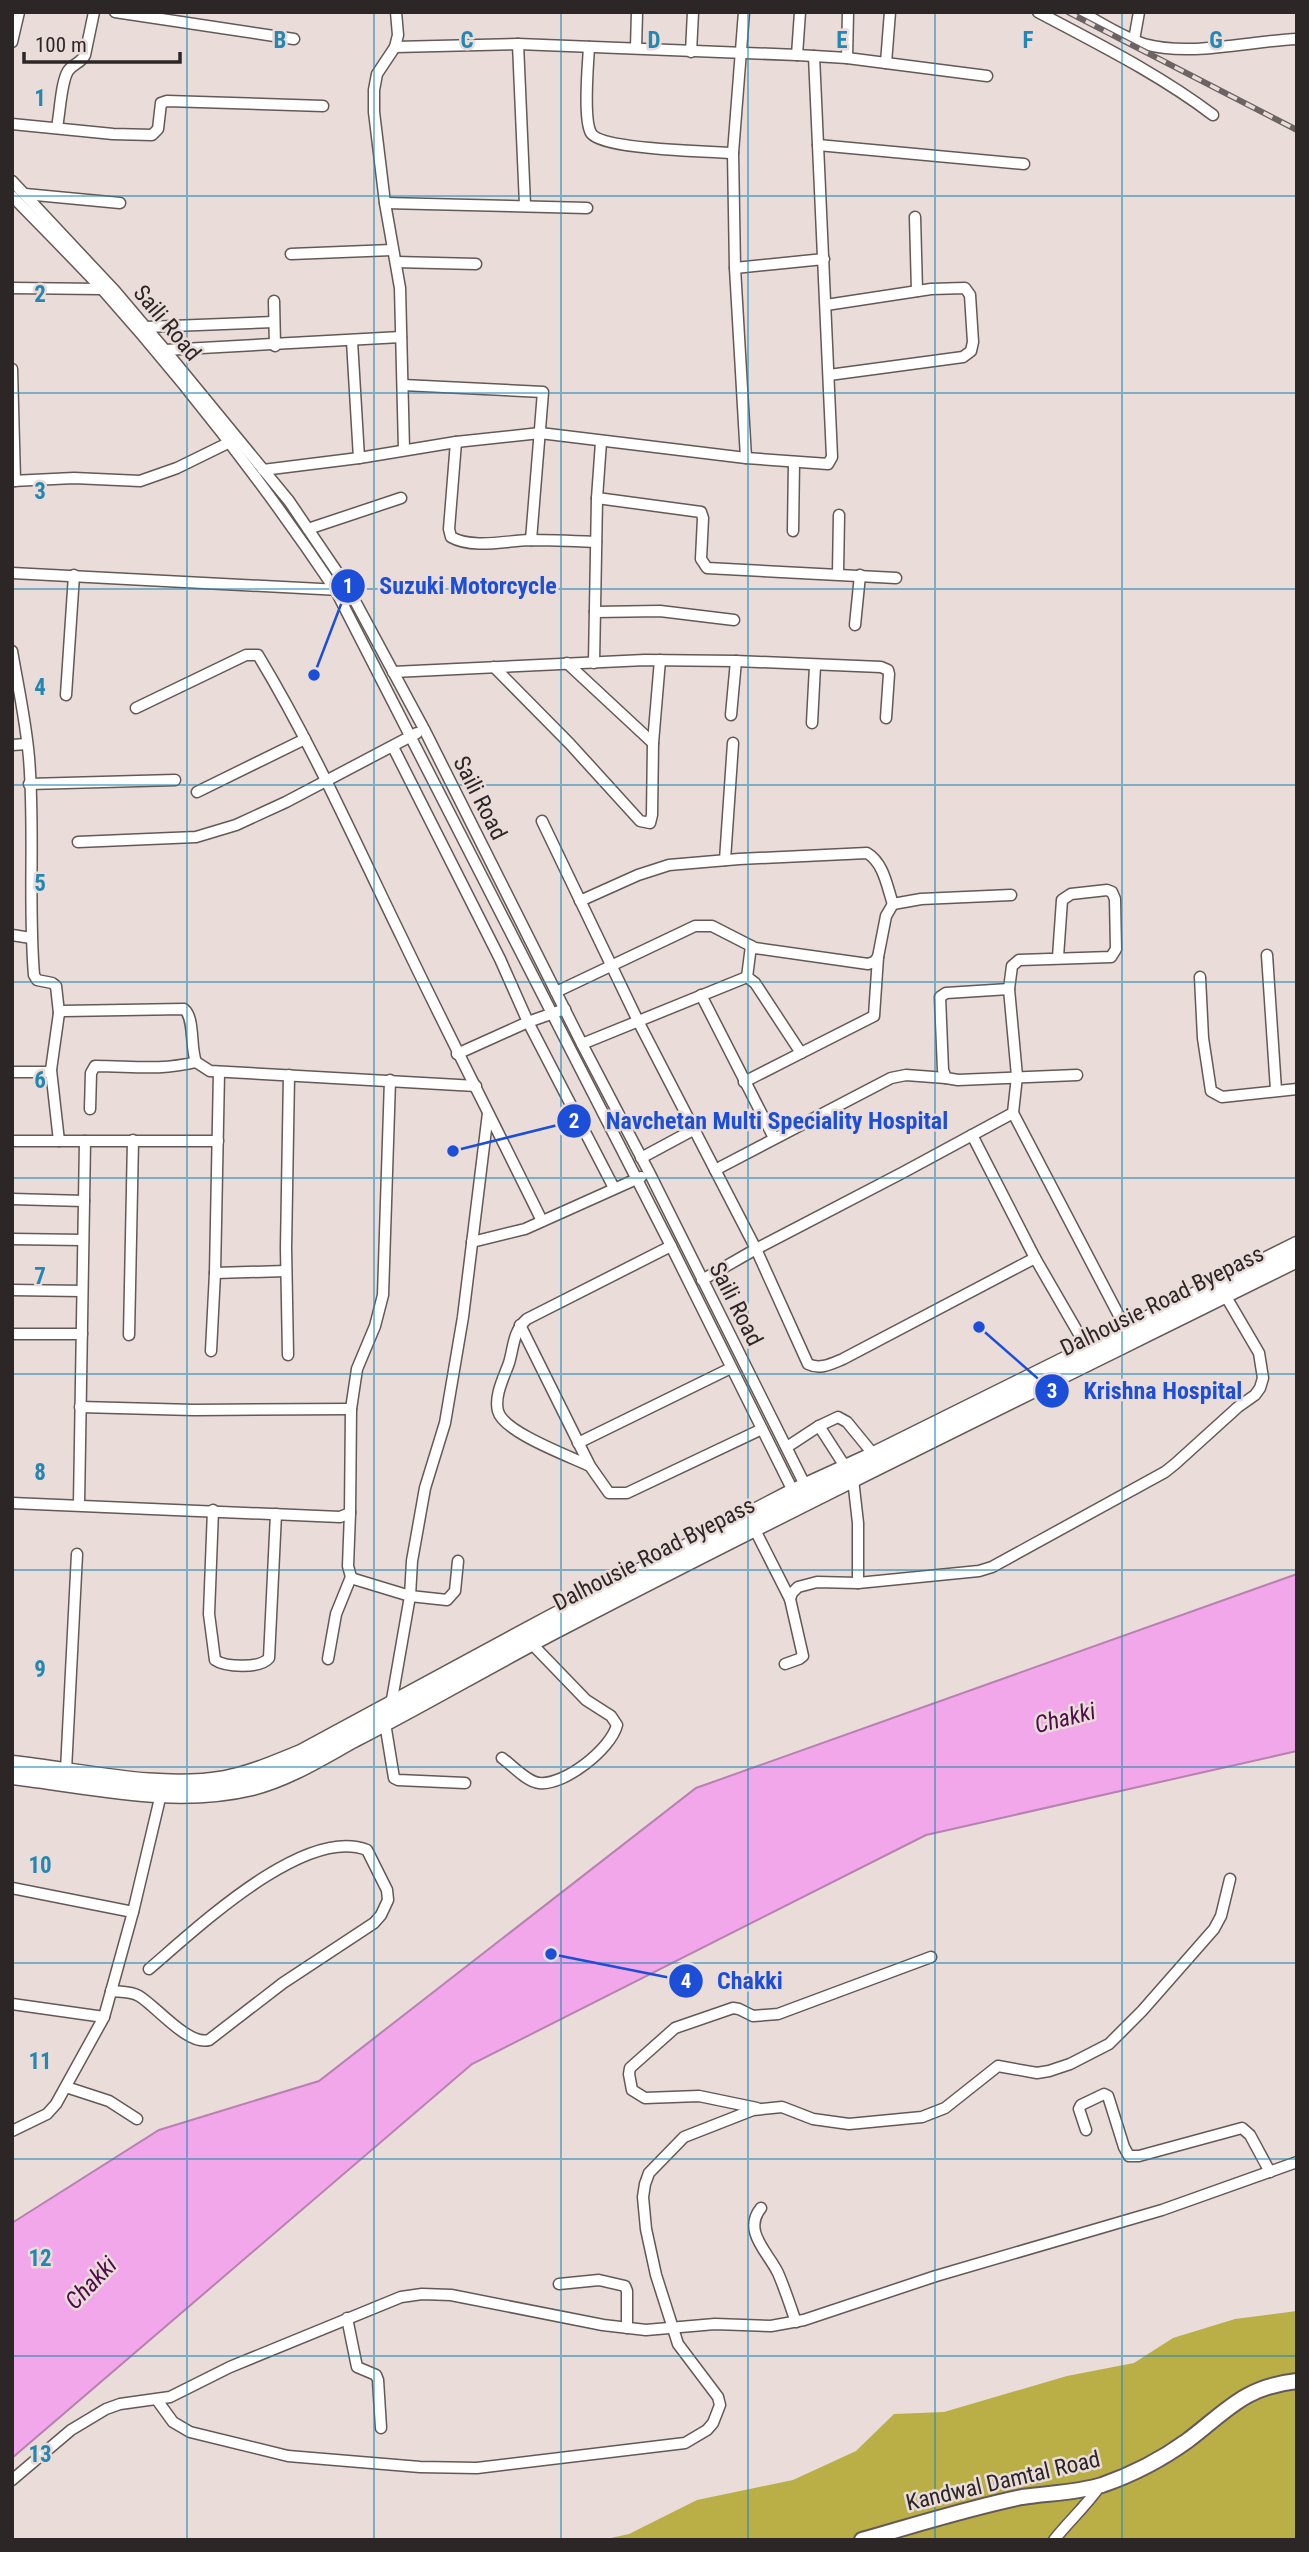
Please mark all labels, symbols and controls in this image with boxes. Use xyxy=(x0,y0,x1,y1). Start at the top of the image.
scale bar xyxy=(24,21,180,65)
text: B xyxy=(274,27,286,54)
text: C xyxy=(460,27,474,54)
text: D xyxy=(648,27,661,54)
text: E xyxy=(836,27,848,54)
text: F xyxy=(1023,27,1034,54)
text: G xyxy=(1209,27,1223,54)
text: 100 m xyxy=(35,33,87,57)
text: 1 xyxy=(34,85,46,112)
street label: Saili Road xyxy=(128,280,206,366)
text: 2 xyxy=(34,281,46,308)
text: 3 xyxy=(34,478,46,505)
callout: Suzuki Motorcycle xyxy=(331,563,571,608)
text: Suzuki Motorcycle xyxy=(379,572,557,600)
text: 1 xyxy=(343,574,353,598)
text: 4 xyxy=(34,674,46,701)
street label: Saili Road xyxy=(447,752,513,844)
text: 5 xyxy=(34,870,46,897)
text: 6 xyxy=(34,1067,46,1094)
callout: Navchetan Multi Speciality Hospital xyxy=(556,1098,962,1143)
text: Navchetan Multi Speciality Hospital xyxy=(606,1107,948,1135)
text: 2 xyxy=(569,1109,579,1133)
street label: Dalhousie Road Byepass xyxy=(1056,1240,1268,1362)
street label: Saili Road xyxy=(703,1258,769,1350)
text: 7 xyxy=(34,1263,46,1290)
callout: Krishna Hospital xyxy=(1034,1368,1256,1413)
text: Krishna Hospital xyxy=(1084,1377,1242,1405)
text: 3 xyxy=(1047,1379,1057,1403)
text: 8 xyxy=(34,1459,46,1486)
street label: Dalhousie Road Byepass xyxy=(549,1491,759,1617)
text: 9 xyxy=(34,1656,46,1683)
water label: Chakki xyxy=(1032,1697,1099,1739)
text: 10 xyxy=(28,1852,52,1879)
callout: Chakki xyxy=(668,1958,797,2003)
text: Chakki xyxy=(717,1967,783,1995)
text: 4 xyxy=(681,1969,691,1993)
text: 11 xyxy=(28,2048,52,2075)
text: 12 xyxy=(28,2245,52,2272)
water label: Chakki xyxy=(59,2251,123,2315)
text: 13 xyxy=(28,2441,52,2468)
street label: Kandwal Damtal Road xyxy=(903,2446,1103,2516)

